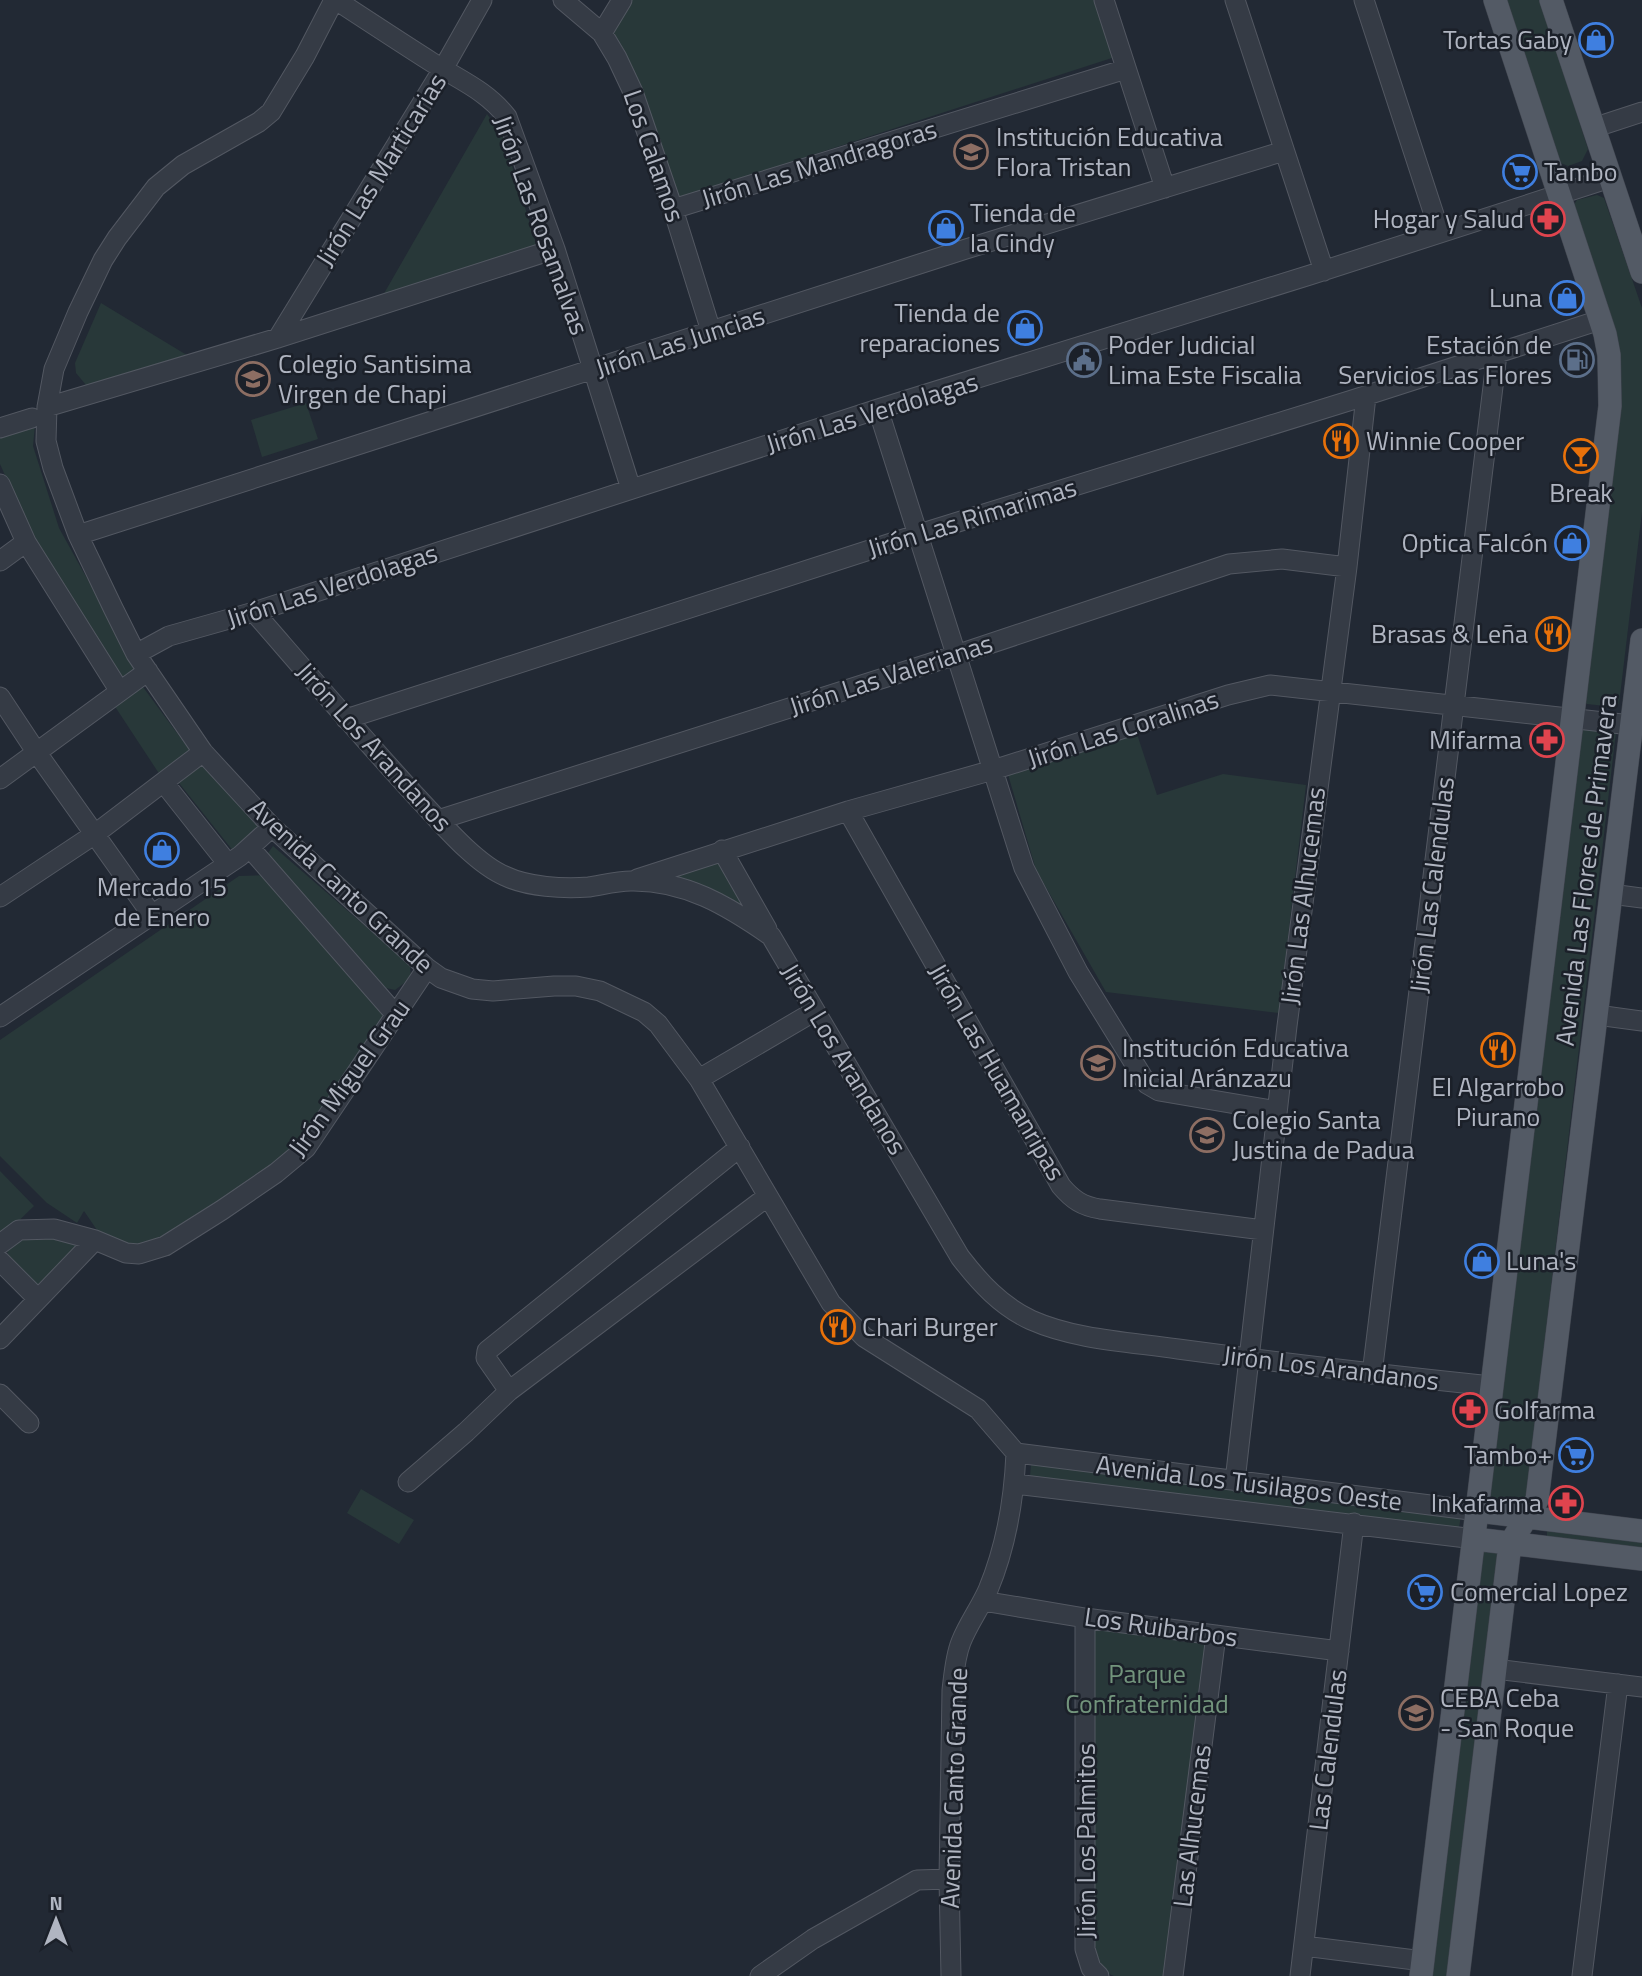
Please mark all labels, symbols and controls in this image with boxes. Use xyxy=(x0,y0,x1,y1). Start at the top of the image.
place label: Tortas Gaby xyxy=(1443,20,1572,59)
shop icon: Tortas Gaby xyxy=(1577,21,1615,59)
street label: Jirón Las Marticarias xyxy=(305,65,456,274)
street label: Los Calamos xyxy=(614,84,695,227)
street label: Jirón Las Rosamalvas xyxy=(484,109,599,340)
street label: Jirón Las Mandragoras xyxy=(696,109,941,218)
place label: Institución Educativa Flora Tristan xyxy=(996,117,1223,186)
school or university icon: Institución Educativa Flora Tristan xyxy=(952,133,990,171)
place label: Tambo xyxy=(1544,152,1618,191)
supermarket icon: Tambo xyxy=(1501,153,1539,191)
place label: Tienda de la Cindy xyxy=(970,193,1076,262)
place label: Hogar y Salud xyxy=(1373,199,1524,238)
pharmacy icon: Hogar y Salud xyxy=(1529,200,1567,238)
shop icon: Tienda de la Cindy xyxy=(927,209,965,247)
place label: Luna xyxy=(1489,278,1542,317)
shop icon: Luna xyxy=(1548,279,1586,317)
place label: Tienda de reparaciones xyxy=(859,293,1000,362)
street label: Jirón Las Juncias xyxy=(590,296,770,387)
shop icon: Tienda de reparaciones xyxy=(1006,309,1044,347)
place label: Poder Judicial Lima Este Fiscalia xyxy=(1108,325,1302,394)
place label: Estación de Servicios Las Flores xyxy=(1338,325,1552,394)
public building icon: Poder Judicial Lima Este Fiscalia xyxy=(1065,341,1103,379)
fuel station icon: Estación de Servicios Las Flores xyxy=(1558,341,1596,379)
place label: Colegio Santisima Virgen de Chapi xyxy=(278,344,472,413)
school or university icon: Colegio Santisima Virgen de Chapi xyxy=(234,360,272,398)
street label: Jirón Las Verdolagas xyxy=(761,362,983,463)
place label: Winnie Cooper xyxy=(1366,421,1524,460)
restaurant icon: Winnie Cooper xyxy=(1322,422,1360,460)
bar icon: Break xyxy=(1562,437,1600,475)
street label: Jirón Las Rimarimas xyxy=(863,467,1081,568)
place label: Break xyxy=(1549,473,1613,512)
place label: Optica Falcón xyxy=(1402,523,1548,562)
shop icon: Optica Falcón xyxy=(1553,524,1591,562)
street label: Jirón Las Verdolagas xyxy=(221,533,442,638)
place label: Brasas & Leña xyxy=(1371,614,1528,653)
restaurant icon: Brasas & Leña xyxy=(1534,615,1572,653)
street label: Jirón Las Valerianas xyxy=(784,623,998,726)
street label: Jirón Los Arandanos xyxy=(287,653,462,840)
street label: Jirón Las Coralinas xyxy=(1022,679,1224,778)
street label: Avenida Las Flores de Primavera xyxy=(1545,692,1626,1048)
place label: Mifarma xyxy=(1429,720,1522,759)
pharmacy icon: Mifarma xyxy=(1528,721,1566,759)
street label: Jirón Las Calendulas xyxy=(1399,775,1464,995)
street label: Jirón Las Alhucemas xyxy=(1270,785,1335,1007)
street label: Avenida Canto Grande xyxy=(240,789,443,982)
shop icon: Mercado 15 de Enero xyxy=(143,831,181,869)
place label: Mercado 15 de Enero xyxy=(97,867,227,936)
street label: Jirón Los Arandanos xyxy=(772,956,917,1162)
street label: Jirón Las Huamanripas xyxy=(919,956,1076,1188)
street label: Jirón Miguel Grau xyxy=(278,991,419,1165)
place label: Institución Educativa Inicial Aránzazu xyxy=(1122,1028,1349,1097)
restaurant icon: El Algarrobo Piurano xyxy=(1479,1031,1517,1069)
school or university icon: Institución Educativa Inicial Aránzazu xyxy=(1079,1044,1117,1082)
place label: El Algarrobo Piurano xyxy=(1432,1067,1564,1136)
place label: Colegio Santa Justina de Padua xyxy=(1232,1100,1414,1169)
school or university icon: Colegio Santa Justina de Padua xyxy=(1188,1116,1226,1154)
place label: Luna's xyxy=(1506,1241,1576,1280)
shop icon: Luna's xyxy=(1463,1242,1501,1280)
place label: Chari Burger xyxy=(862,1307,998,1346)
restaurant icon: Chari Burger xyxy=(819,1308,857,1346)
street label: Jirón Los Arandanos xyxy=(1221,1335,1441,1400)
place label: Golfarma xyxy=(1494,1390,1595,1429)
pharmacy icon: Golfarma xyxy=(1451,1391,1489,1429)
place label: Tambo+ xyxy=(1464,1435,1552,1474)
supermarket icon: Tambo+ xyxy=(1557,1436,1595,1474)
street label: Avenida Los Tusilagos Oeste xyxy=(1094,1444,1404,1521)
place label: Inkafarma xyxy=(1431,1483,1542,1522)
pharmacy icon: Inkafarma xyxy=(1547,1484,1585,1522)
place label: Comercial Lopez xyxy=(1450,1572,1628,1611)
supermarket icon: Comercial Lopez xyxy=(1406,1573,1444,1611)
street label: Los Ruibarbos xyxy=(1082,1596,1240,1657)
park label: Parque Confraternidad xyxy=(1065,1654,1229,1723)
street label: Avenida Canto Grande xyxy=(930,1667,977,1909)
street label: Las Calendulas xyxy=(1298,1667,1357,1833)
place label: CEBA Ceba - San Roque xyxy=(1440,1678,1574,1747)
school or university icon: CEBA Ceba - San Roque xyxy=(1397,1694,1435,1732)
street label: Las Alhucemas xyxy=(1162,1742,1221,1910)
street label: Jirón Los Palmitos xyxy=(1066,1743,1105,1939)
north arrow xyxy=(21,1885,91,1955)
text: N xyxy=(49,1888,63,1917)

